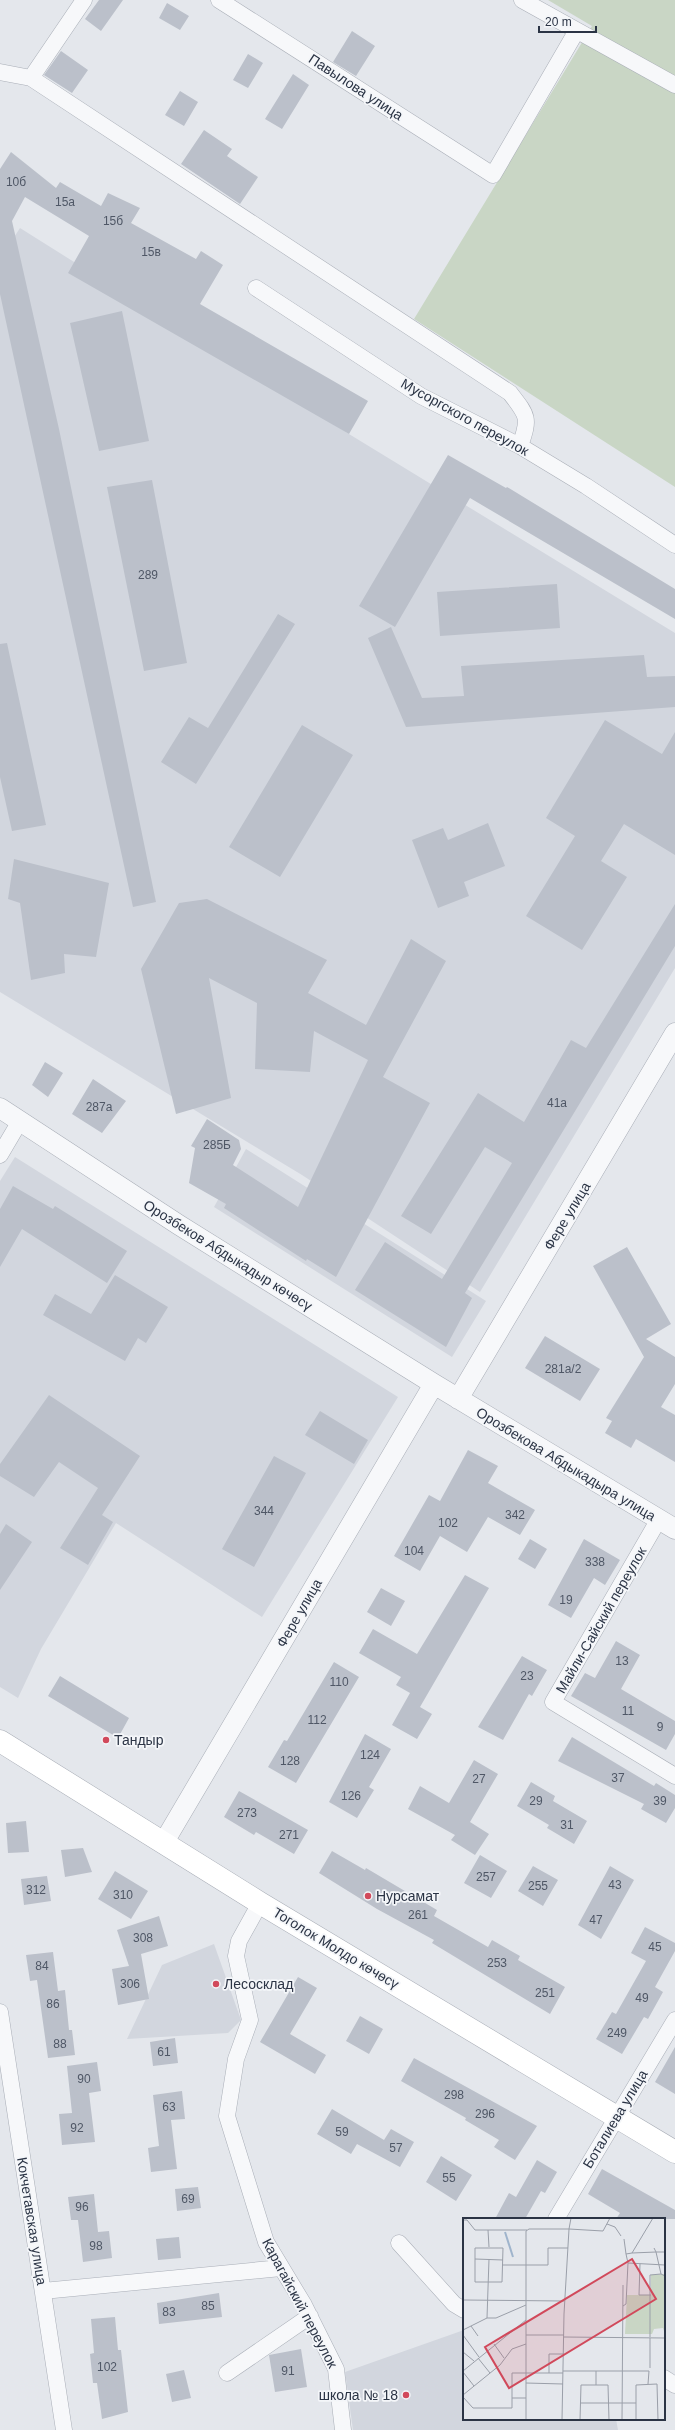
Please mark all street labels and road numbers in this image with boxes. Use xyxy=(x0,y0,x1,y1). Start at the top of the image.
street label: Павылова улица xyxy=(306,51,406,123)
street label: Мусоргского переулок xyxy=(398,375,532,459)
street label: Фере улица xyxy=(540,1179,594,1253)
street label: Орозбеков Абдыкадыр көчөсү xyxy=(141,1196,315,1314)
street label: Орозбекова Абдыкадыра улица xyxy=(473,1404,659,1524)
street label: Майли-Сайский переулок xyxy=(552,1543,650,1696)
street label: Фере улица xyxy=(273,1576,325,1650)
street label: Тоголок Молдо көчөсү xyxy=(270,1904,402,1992)
street label: Боталиева улица xyxy=(579,2067,651,2171)
street label: Кокчетавская улица xyxy=(14,2156,50,2286)
street label: Карагайский переулок xyxy=(259,2236,341,2371)

